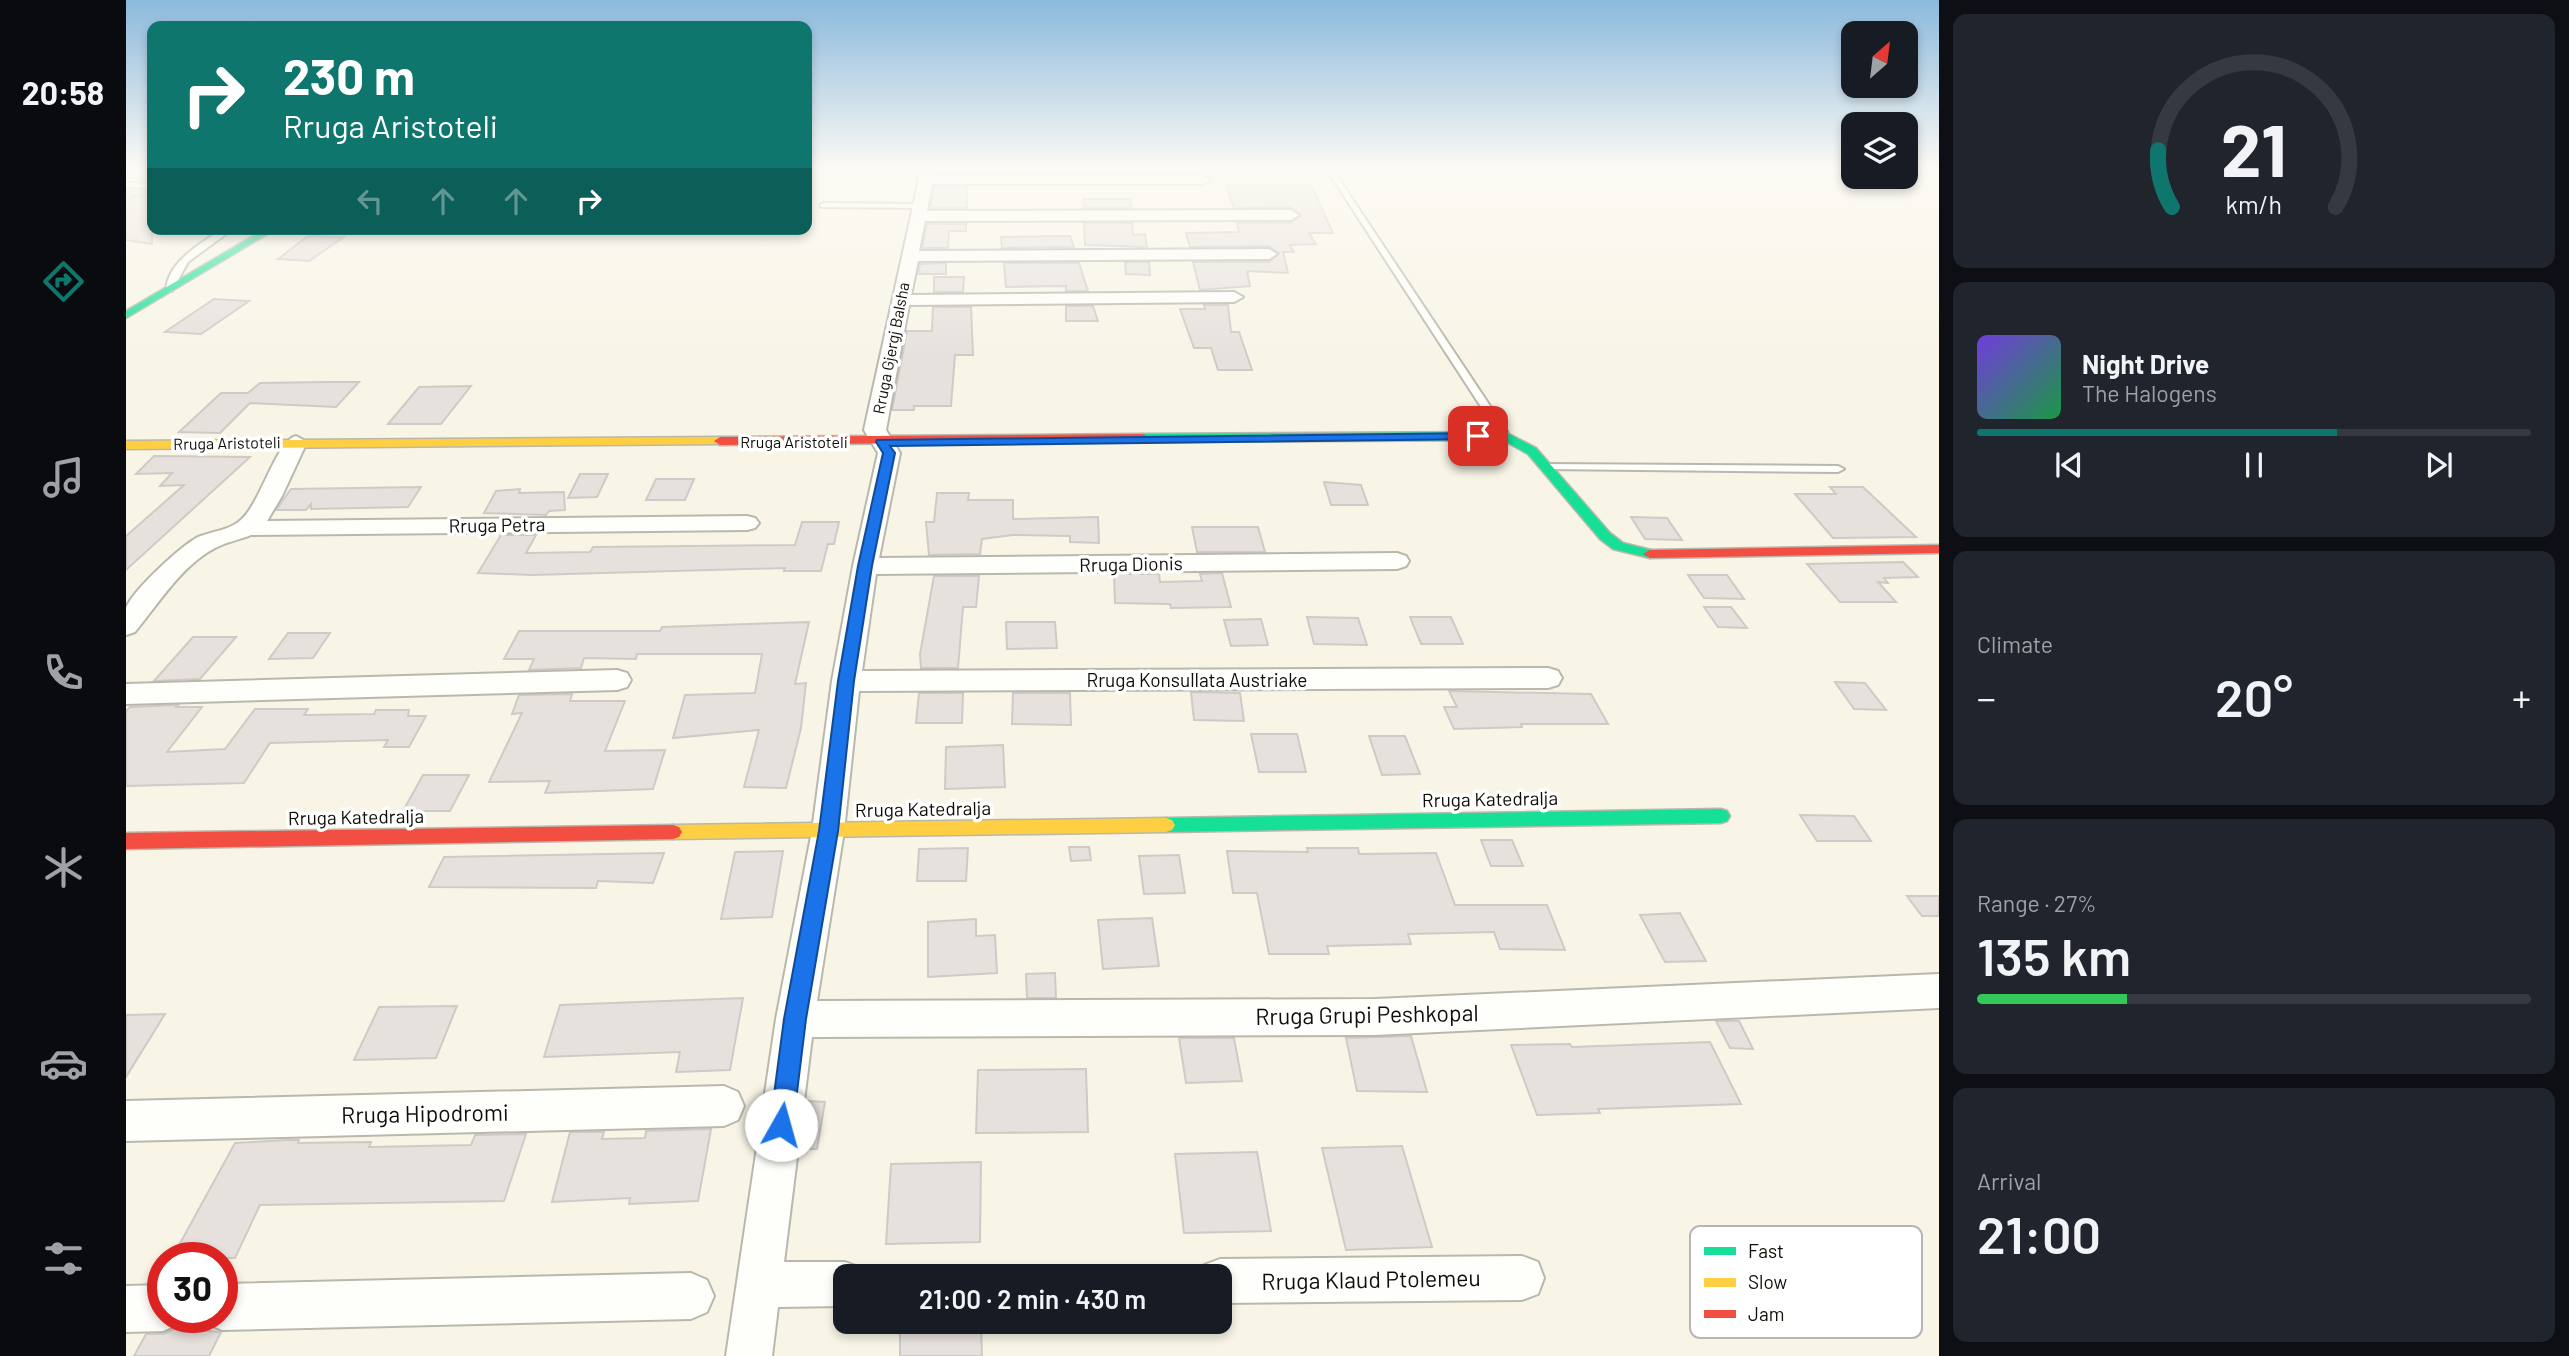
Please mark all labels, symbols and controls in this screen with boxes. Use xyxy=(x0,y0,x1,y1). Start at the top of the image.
north arrow xyxy=(1841,21,1918,98)
map controls xyxy=(1841,21,1918,189)
text: 230 m xyxy=(283,46,415,105)
icon: right xyxy=(168,49,259,140)
text: 20:58 xyxy=(22,73,104,111)
text: 21 xyxy=(2221,105,2287,193)
text: Rruga Aristoteli xyxy=(283,106,498,144)
button: layers xyxy=(1841,112,1918,189)
icon: left xyxy=(351,182,389,220)
icon: ahead xyxy=(424,182,462,220)
icon: ahead xyxy=(497,182,535,220)
icon: right xyxy=(570,182,608,220)
text: km/h xyxy=(2226,189,2282,219)
icon: directions xyxy=(39,257,88,306)
street label: Rruga Gjergj Balsha xyxy=(868,280,913,415)
text: Night Drive xyxy=(2082,348,2209,379)
text: The Halogens xyxy=(2082,379,2217,407)
pin xyxy=(1448,406,1508,466)
icon: arrive xyxy=(1459,417,1497,455)
street label: Rruga Aristoteli xyxy=(173,432,281,453)
street label: Rruga Aristoteli xyxy=(740,432,848,451)
icon: previous xyxy=(2050,446,2088,484)
icon: pause xyxy=(2235,446,2273,484)
icon: next xyxy=(2420,446,2458,484)
icon: music xyxy=(39,453,88,502)
street label: Rruga Petra xyxy=(448,512,546,537)
street label: Rruga Dionis xyxy=(1079,551,1183,576)
text: Climate xyxy=(1977,630,2053,658)
icon: phone xyxy=(39,648,88,697)
text: 20° xyxy=(2215,665,2293,727)
street label: Rruga Konsullata Austriake xyxy=(1087,668,1307,691)
text: − xyxy=(1977,674,1996,720)
text: + xyxy=(2512,674,2531,720)
street label: Rruga Katedralja xyxy=(1422,786,1558,811)
street label: Rruga Katedralja xyxy=(855,796,991,821)
street label: Rruga Katedralja xyxy=(288,804,424,829)
icon: climate xyxy=(39,843,88,892)
text: Range · 27% xyxy=(1977,889,2097,917)
text: 135 km xyxy=(1977,924,2131,986)
street label: Rruga Grupi Peshkopal xyxy=(1255,998,1479,1030)
icon: car xyxy=(39,1039,88,1088)
position arrow xyxy=(744,1088,818,1162)
street label: Rruga Hipodromi xyxy=(341,1098,509,1128)
text: Arrival xyxy=(1977,1167,2041,1195)
text: 21:00 xyxy=(1977,1202,2101,1264)
legend xyxy=(1690,1226,1922,1338)
icon: filters xyxy=(39,1234,88,1283)
text: Fast xyxy=(1748,1239,1784,1262)
speed limit sign: 30 xyxy=(147,1242,238,1333)
street label: Rruga Klaud Ptolemeu xyxy=(1261,1263,1481,1295)
text: Slow xyxy=(1748,1270,1787,1293)
text: 21:00 · 2 min · 430 m xyxy=(919,1283,1146,1314)
text: Jam xyxy=(1748,1302,1784,1325)

